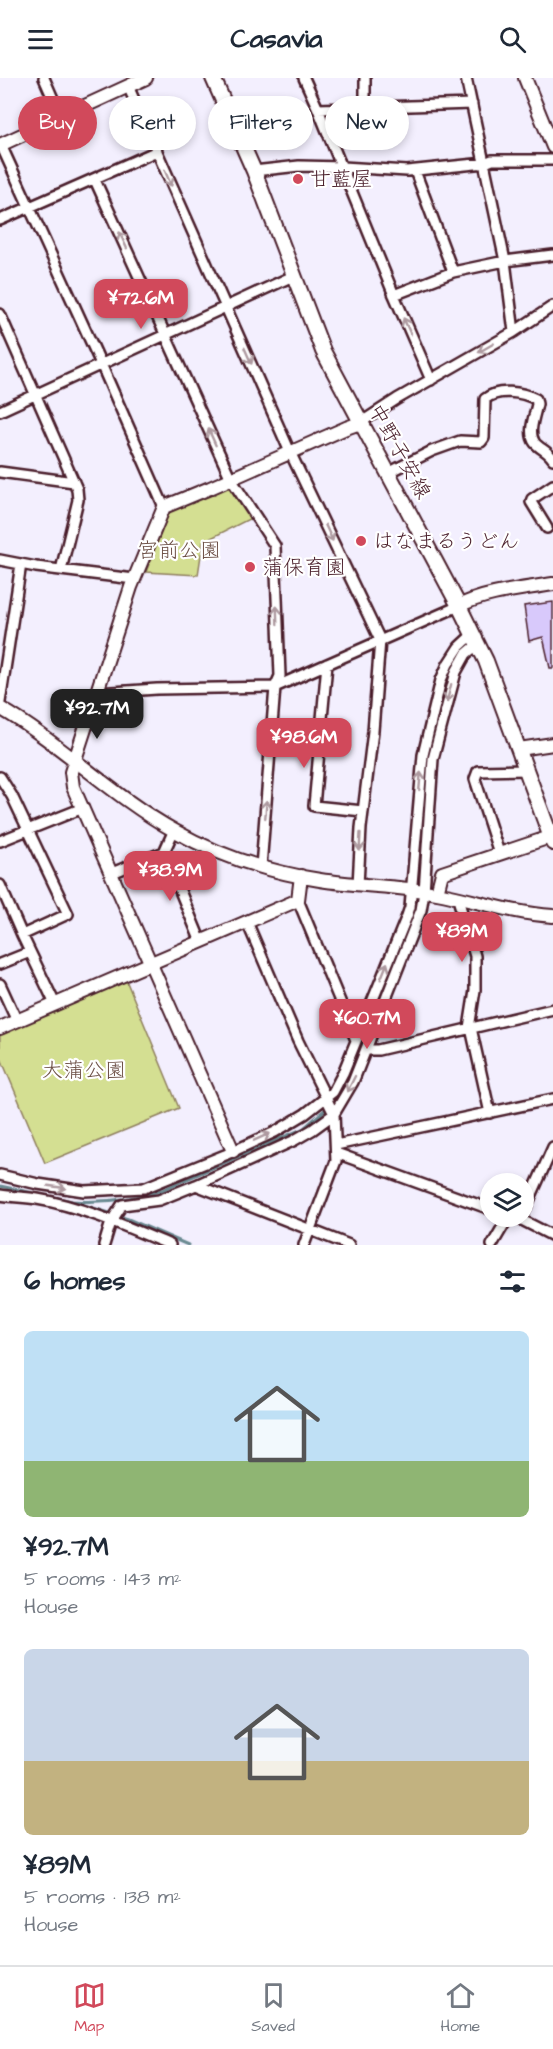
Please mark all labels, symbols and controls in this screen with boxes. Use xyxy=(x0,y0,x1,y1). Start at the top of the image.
text: Casavia xyxy=(231,20,322,58)
icon: menu xyxy=(24,23,57,56)
icon: search xyxy=(496,23,529,56)
chip: Buy xyxy=(18,96,97,150)
chip: Rent xyxy=(109,96,196,150)
chip: Filters xyxy=(208,96,313,150)
chip: New xyxy=(325,96,409,150)
place label: 甘藍屋 xyxy=(310,165,373,194)
one-way arrow xyxy=(163,168,175,186)
marker: 甘藍屋 xyxy=(291,172,305,186)
one-way arrow xyxy=(116,232,128,250)
pin: ¥72.6M xyxy=(92,279,190,330)
text: ¥72.6M xyxy=(108,284,174,312)
one-way arrow xyxy=(401,318,413,336)
one-way arrow xyxy=(478,343,495,355)
one-way arrow xyxy=(243,346,254,364)
street label: 中野子安線 xyxy=(361,398,438,504)
one-way arrow xyxy=(205,428,216,446)
one-way arrow xyxy=(323,524,335,542)
place label: はなまるうどん xyxy=(373,527,520,556)
marker: はなまるうどん xyxy=(354,534,368,548)
park label: 宮前公園 xyxy=(137,536,221,565)
place label: 蒲保育園 xyxy=(262,553,346,582)
marker: 蒲保育園 xyxy=(243,560,257,574)
one-way arrow xyxy=(272,605,283,625)
one-way arrow xyxy=(443,684,455,703)
pin: ¥92.7M xyxy=(48,689,146,740)
text: ¥92.7M xyxy=(64,694,130,722)
pin: ¥98.6M xyxy=(255,718,353,769)
text: ¥98.6M xyxy=(271,723,337,751)
one-way arrow xyxy=(415,772,426,792)
one-way arrow xyxy=(261,799,272,819)
one-way arrow xyxy=(355,831,366,851)
pin: ¥38.9M xyxy=(121,851,219,902)
text: ¥38.9M xyxy=(138,856,202,884)
pin: ¥89M xyxy=(426,912,498,963)
text: ¥89M xyxy=(436,917,488,945)
one-way arrow xyxy=(379,962,390,981)
pin: ¥60.7M xyxy=(318,999,416,1050)
text: ¥60.7M xyxy=(333,1004,401,1032)
park label: 大蒲公園 xyxy=(42,1056,126,1085)
one-way arrow xyxy=(345,1074,357,1092)
one-way arrow xyxy=(253,1131,271,1143)
map controls xyxy=(480,1173,534,1227)
button: layers xyxy=(480,1173,534,1227)
one-way arrow xyxy=(47,1182,67,1193)
text: 6 homes xyxy=(24,1263,126,1299)
icon: filters xyxy=(496,1265,529,1298)
icon: home xyxy=(223,1370,331,1478)
text: ¥92.7M xyxy=(24,1529,109,1565)
text: 5 rooms · 143 m² xyxy=(24,1565,182,1593)
text: House xyxy=(24,1593,78,1621)
icon: home xyxy=(223,1688,331,1796)
text: ¥89M xyxy=(24,1847,91,1883)
text: 5 rooms · 138 m² xyxy=(24,1883,181,1911)
text: House xyxy=(24,1911,78,1939)
tab: Map xyxy=(73,1979,106,2037)
tab: Saved xyxy=(251,1979,295,2037)
tab: Home xyxy=(440,1979,480,2037)

